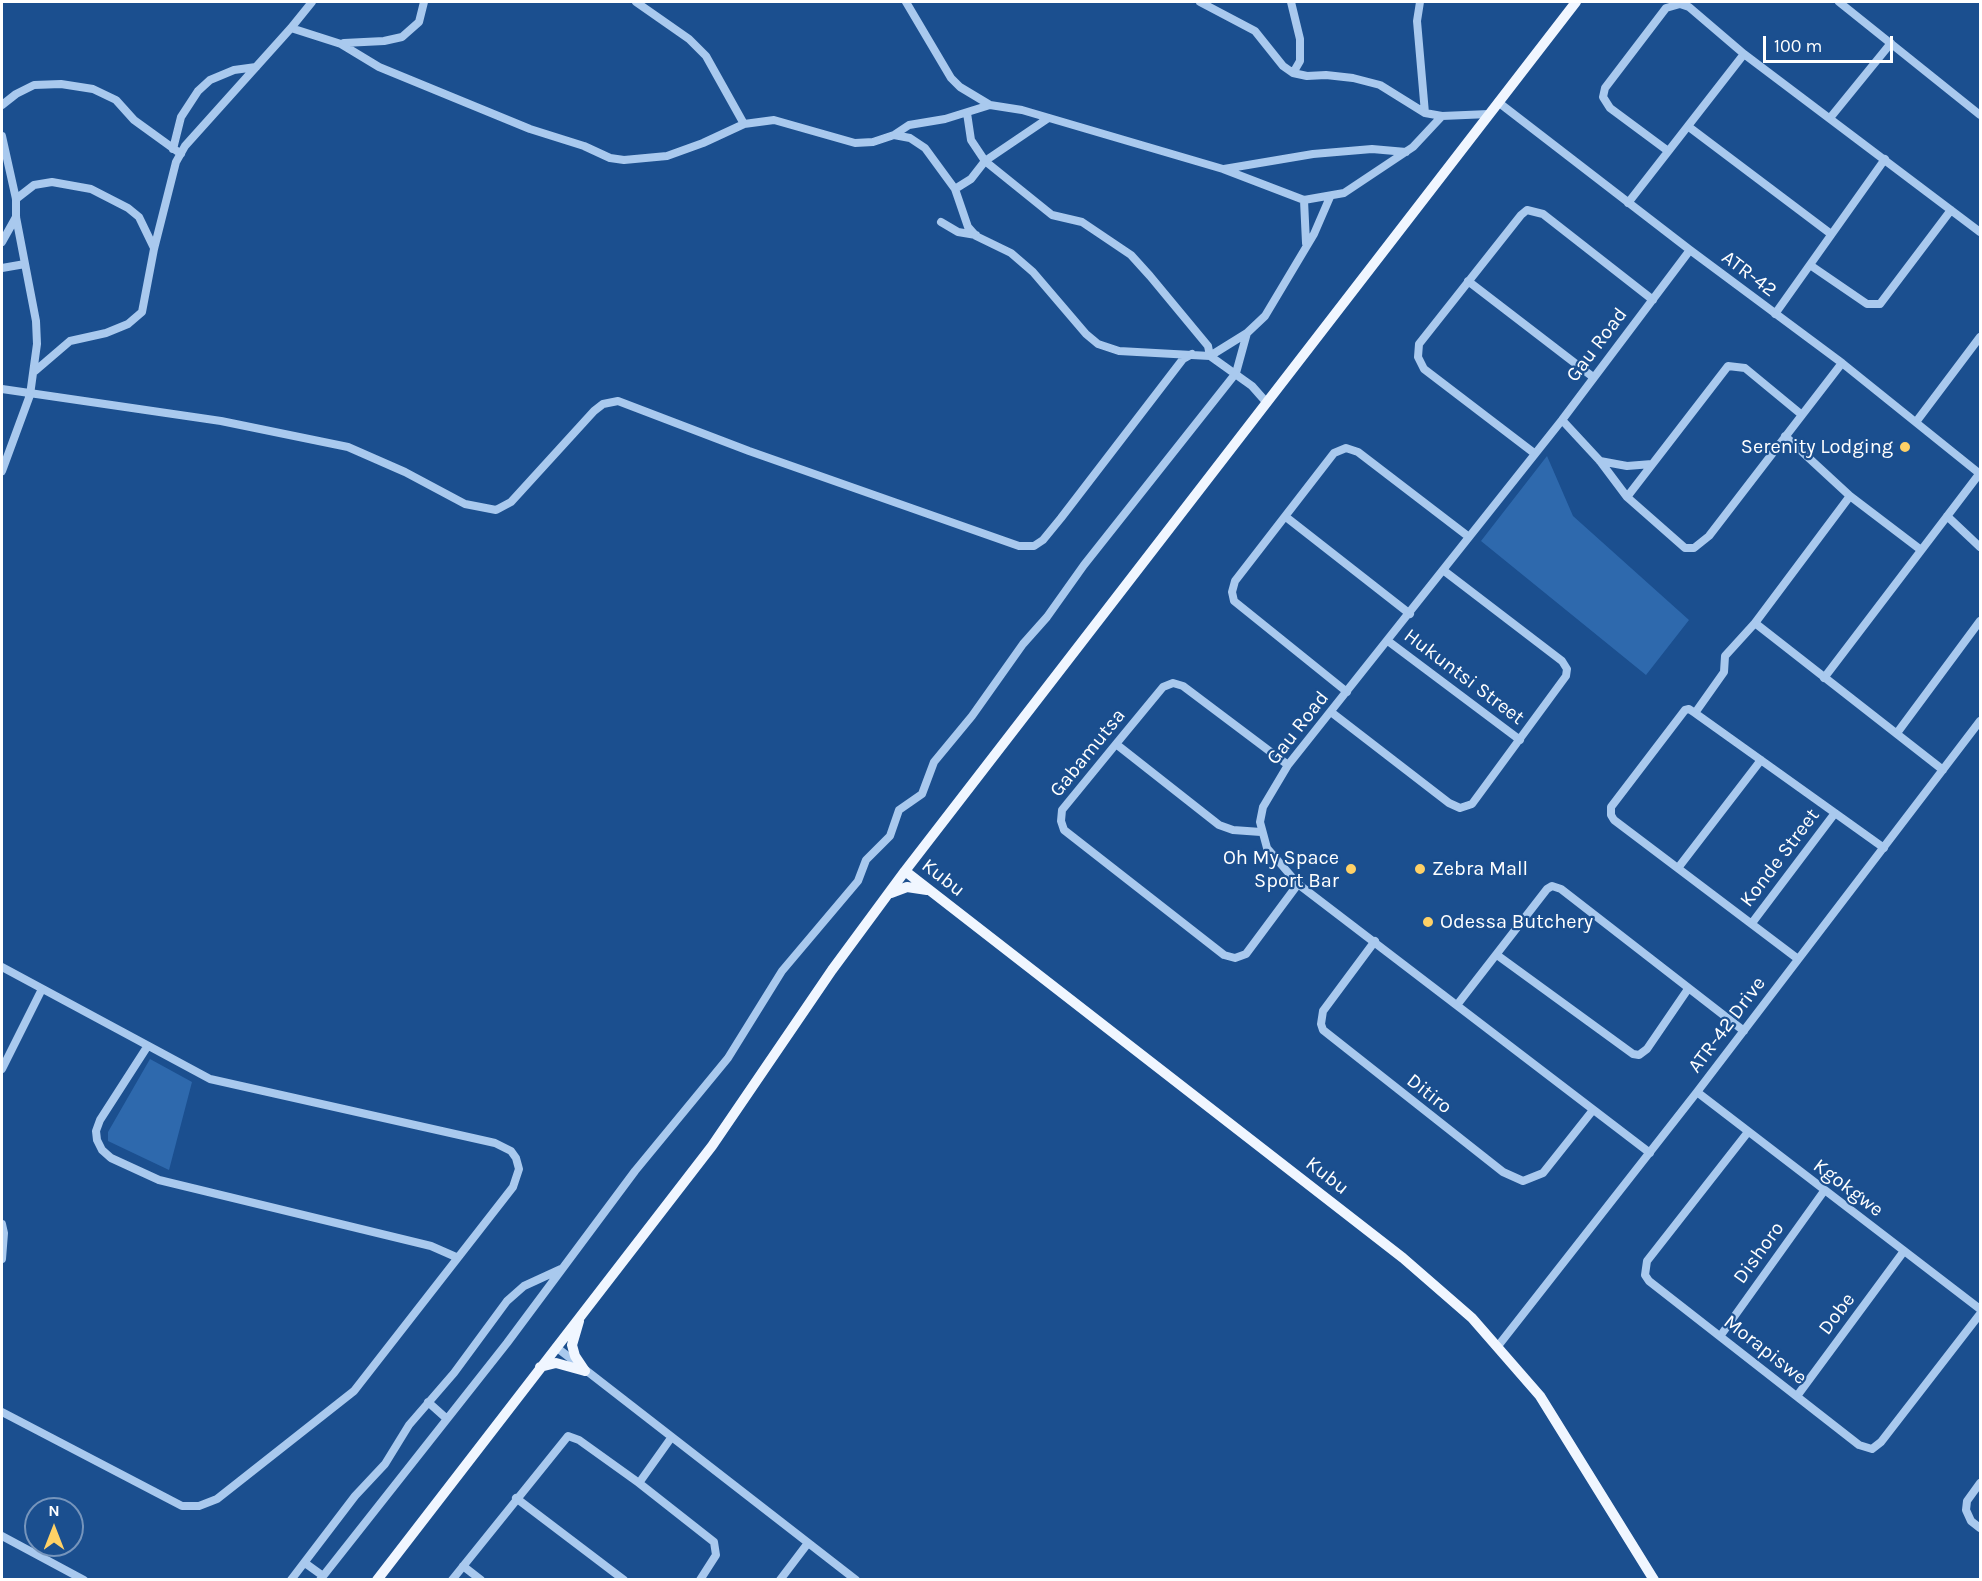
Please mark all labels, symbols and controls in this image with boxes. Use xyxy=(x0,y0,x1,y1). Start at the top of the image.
scale bar xyxy=(1766,24,1896,62)
text: 100 m xyxy=(1774,35,1822,57)
street label: ATR-42 xyxy=(1717,246,1781,302)
street label: Gau Road xyxy=(1561,303,1633,387)
place label: Serenity Lodging xyxy=(1741,435,1893,459)
marker: Serenity Lodging xyxy=(1898,440,1912,454)
street label: Hukuntsi Street xyxy=(1399,624,1529,730)
street label: Gau Road xyxy=(1262,686,1334,770)
street label: Gabamutsa xyxy=(1045,704,1131,802)
street label: Konde Street xyxy=(1735,804,1825,912)
place label: Oh My Space Sport Bar xyxy=(1223,846,1339,893)
street label: Kubu xyxy=(917,854,969,902)
place label: Zebra Mall xyxy=(1432,857,1528,881)
marker: Oh My Space Sport Bar xyxy=(1344,862,1358,876)
marker: Zebra Mall xyxy=(1413,862,1427,876)
place label: Odessa Butchery xyxy=(1440,910,1593,934)
marker: Odessa Butchery xyxy=(1421,915,1435,929)
street label: ATR-42 Drive xyxy=(1683,972,1771,1078)
street label: Ditiro xyxy=(1402,1069,1456,1119)
street label: Kubu xyxy=(1301,1152,1353,1200)
street label: Kgokgwe xyxy=(1808,1154,1888,1222)
street label: Dishoro xyxy=(1728,1217,1790,1289)
street label: Dobe xyxy=(1813,1288,1861,1340)
street label: Morapiswe xyxy=(1719,1310,1811,1390)
north arrow xyxy=(24,1497,84,1557)
text: N xyxy=(48,1501,60,1520)

